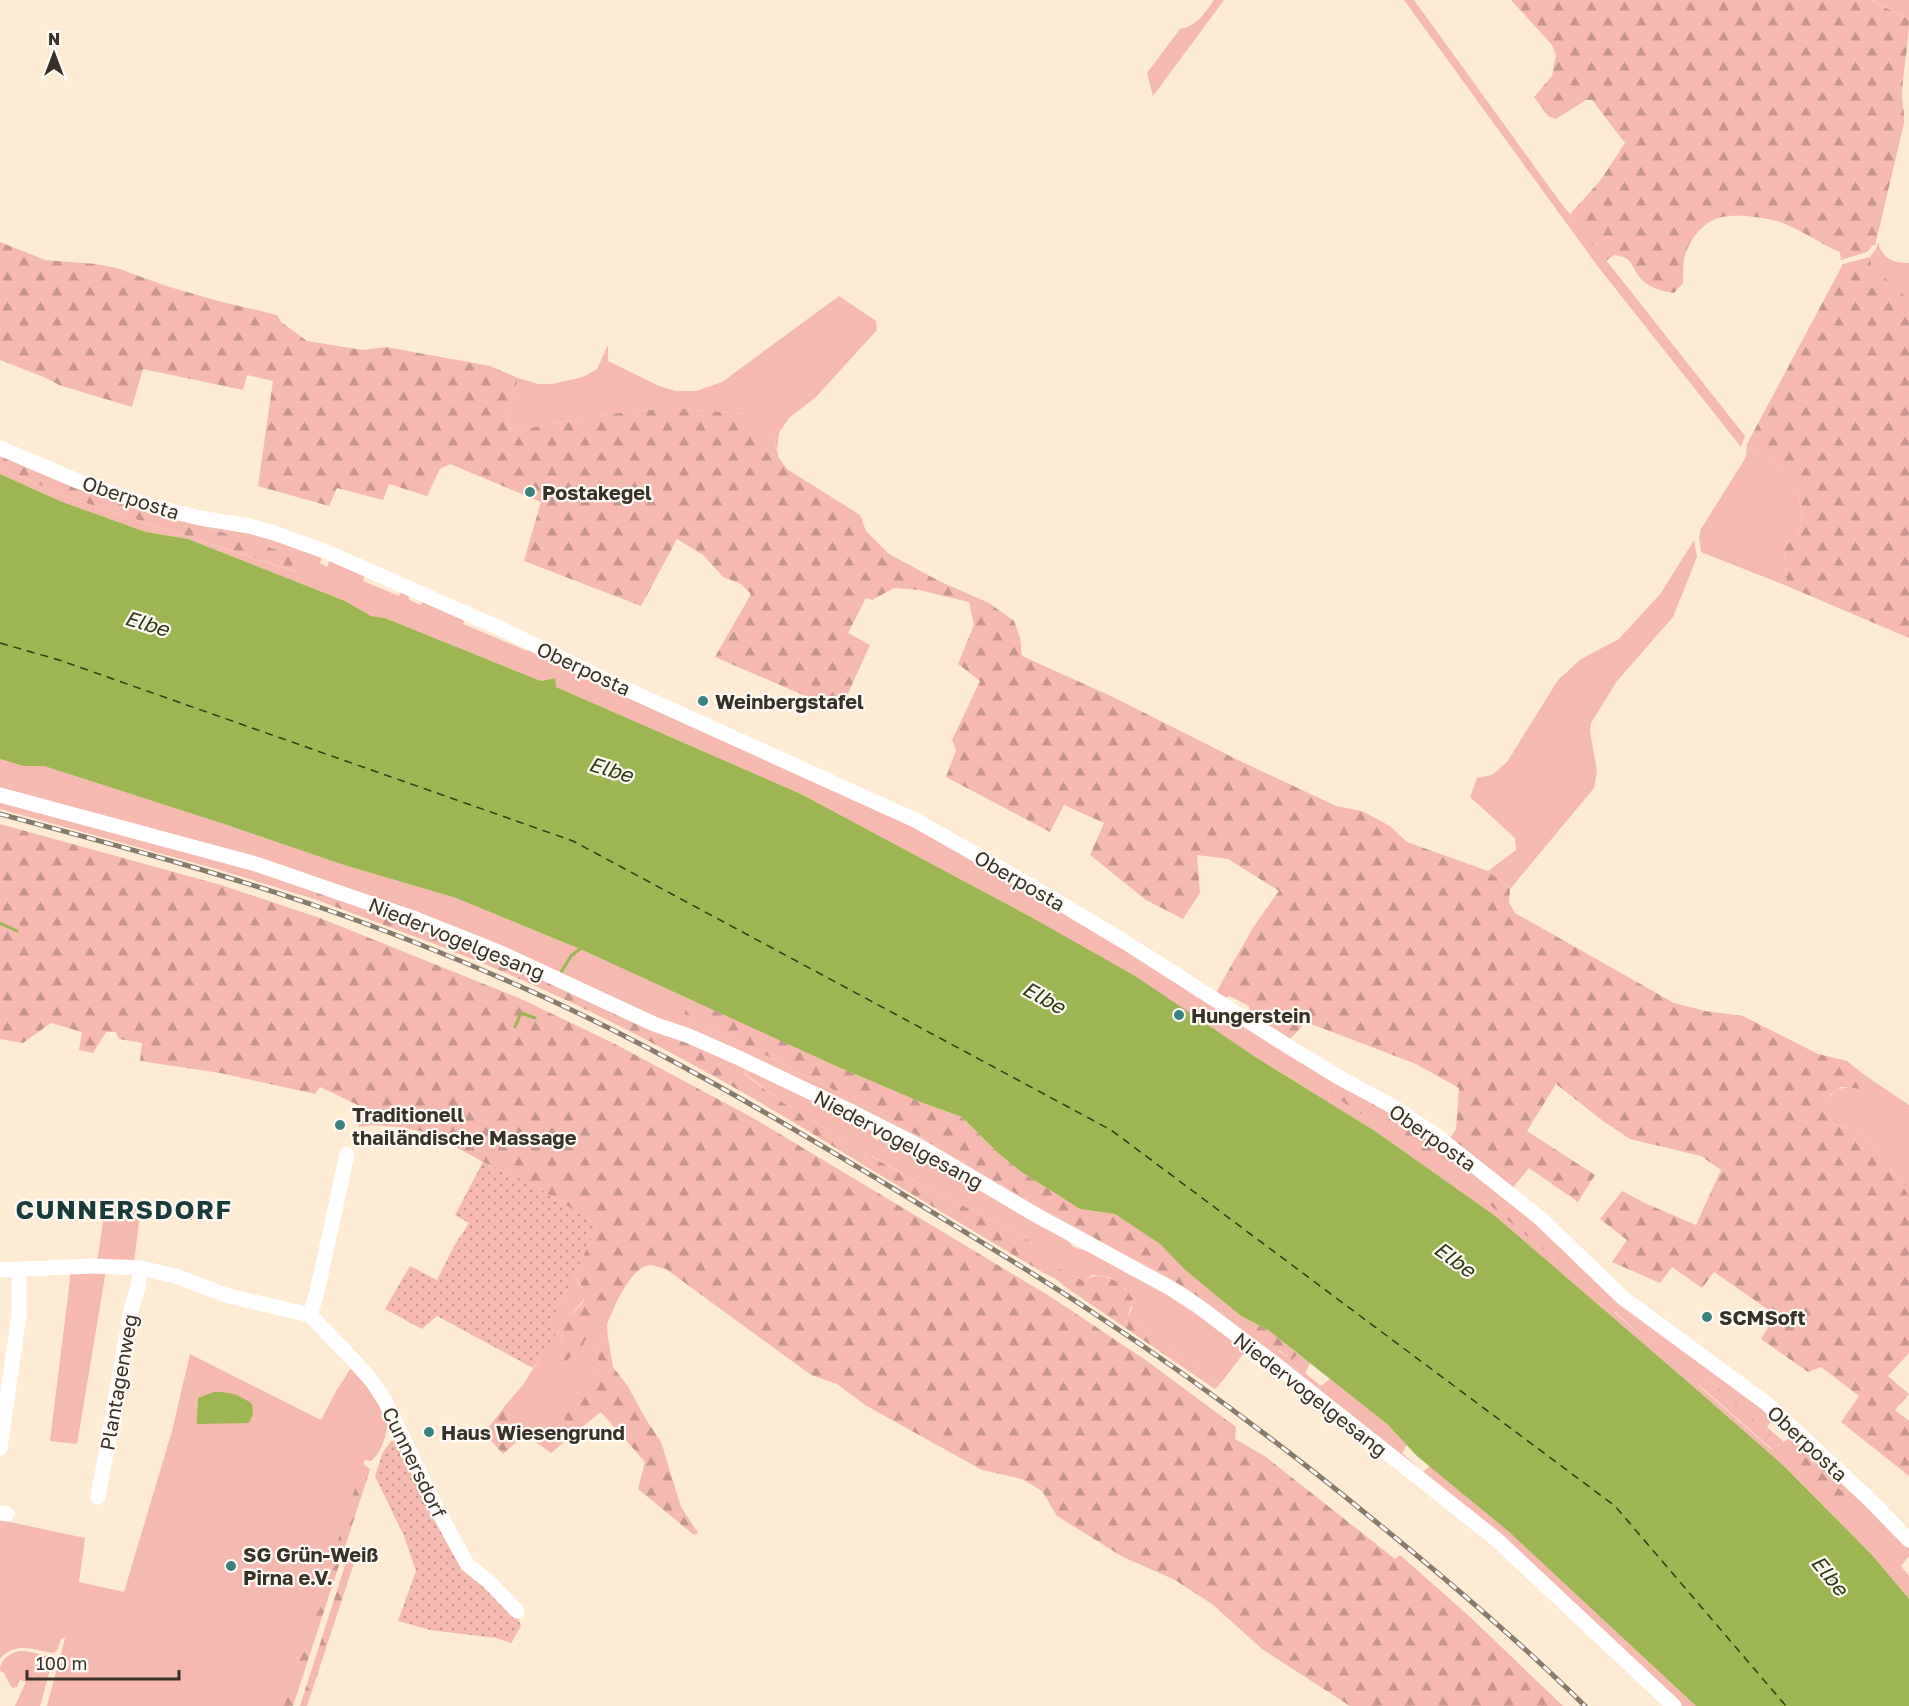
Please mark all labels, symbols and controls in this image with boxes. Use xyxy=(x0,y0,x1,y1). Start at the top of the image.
north arrow xyxy=(24,24,84,84)
text: N xyxy=(48,29,60,49)
street label: Oberposta xyxy=(79,470,183,524)
place label: Postakegel xyxy=(542,480,652,504)
marker: Postakegel xyxy=(523,485,537,499)
water label: Elbe xyxy=(122,604,174,642)
street label: Oberposta xyxy=(533,636,635,700)
place label: Weinbergstafel xyxy=(715,689,864,713)
marker: Weinbergstafel xyxy=(696,694,710,708)
water label: Elbe xyxy=(586,750,638,788)
street label: Oberposta xyxy=(970,844,1070,916)
street label: Niedervogelgesang xyxy=(365,892,549,984)
water label: Elbe xyxy=(1018,975,1071,1020)
place label: Hungerstein xyxy=(1191,1003,1311,1027)
marker: Hungerstein xyxy=(1172,1008,1186,1022)
street label: Niedervogelgesang xyxy=(810,1084,988,1194)
street label: Oberposta xyxy=(1385,1098,1481,1176)
place label: Traditionell thailändische Massage xyxy=(352,1102,577,1149)
marker: Traditionell thailändische Massage xyxy=(333,1118,347,1132)
district label: CUNNERSDORF xyxy=(16,1194,232,1225)
water label: Elbe xyxy=(1429,1235,1482,1284)
place label: SCMSoft xyxy=(1719,1305,1805,1329)
marker: SCMSoft xyxy=(1700,1310,1714,1324)
street label: Plantagenweg xyxy=(94,1312,142,1452)
street label: Niedervogelgesang xyxy=(1230,1327,1392,1461)
street label: Oberposta xyxy=(1763,1400,1853,1486)
street label: Cunnersdorf xyxy=(378,1403,452,1521)
place label: Haus Wiesengrund xyxy=(441,1420,625,1444)
marker: Haus Wiesengrund xyxy=(422,1425,436,1439)
place label: SG Grün-Weiß Pirna e.V. xyxy=(243,1542,378,1589)
water label: Elbe xyxy=(1806,1549,1855,1602)
marker: SG Grün-Weiß Pirna e.V. xyxy=(224,1559,238,1573)
scale bar xyxy=(27,1643,178,1681)
text: 100 m xyxy=(36,1652,87,1674)

